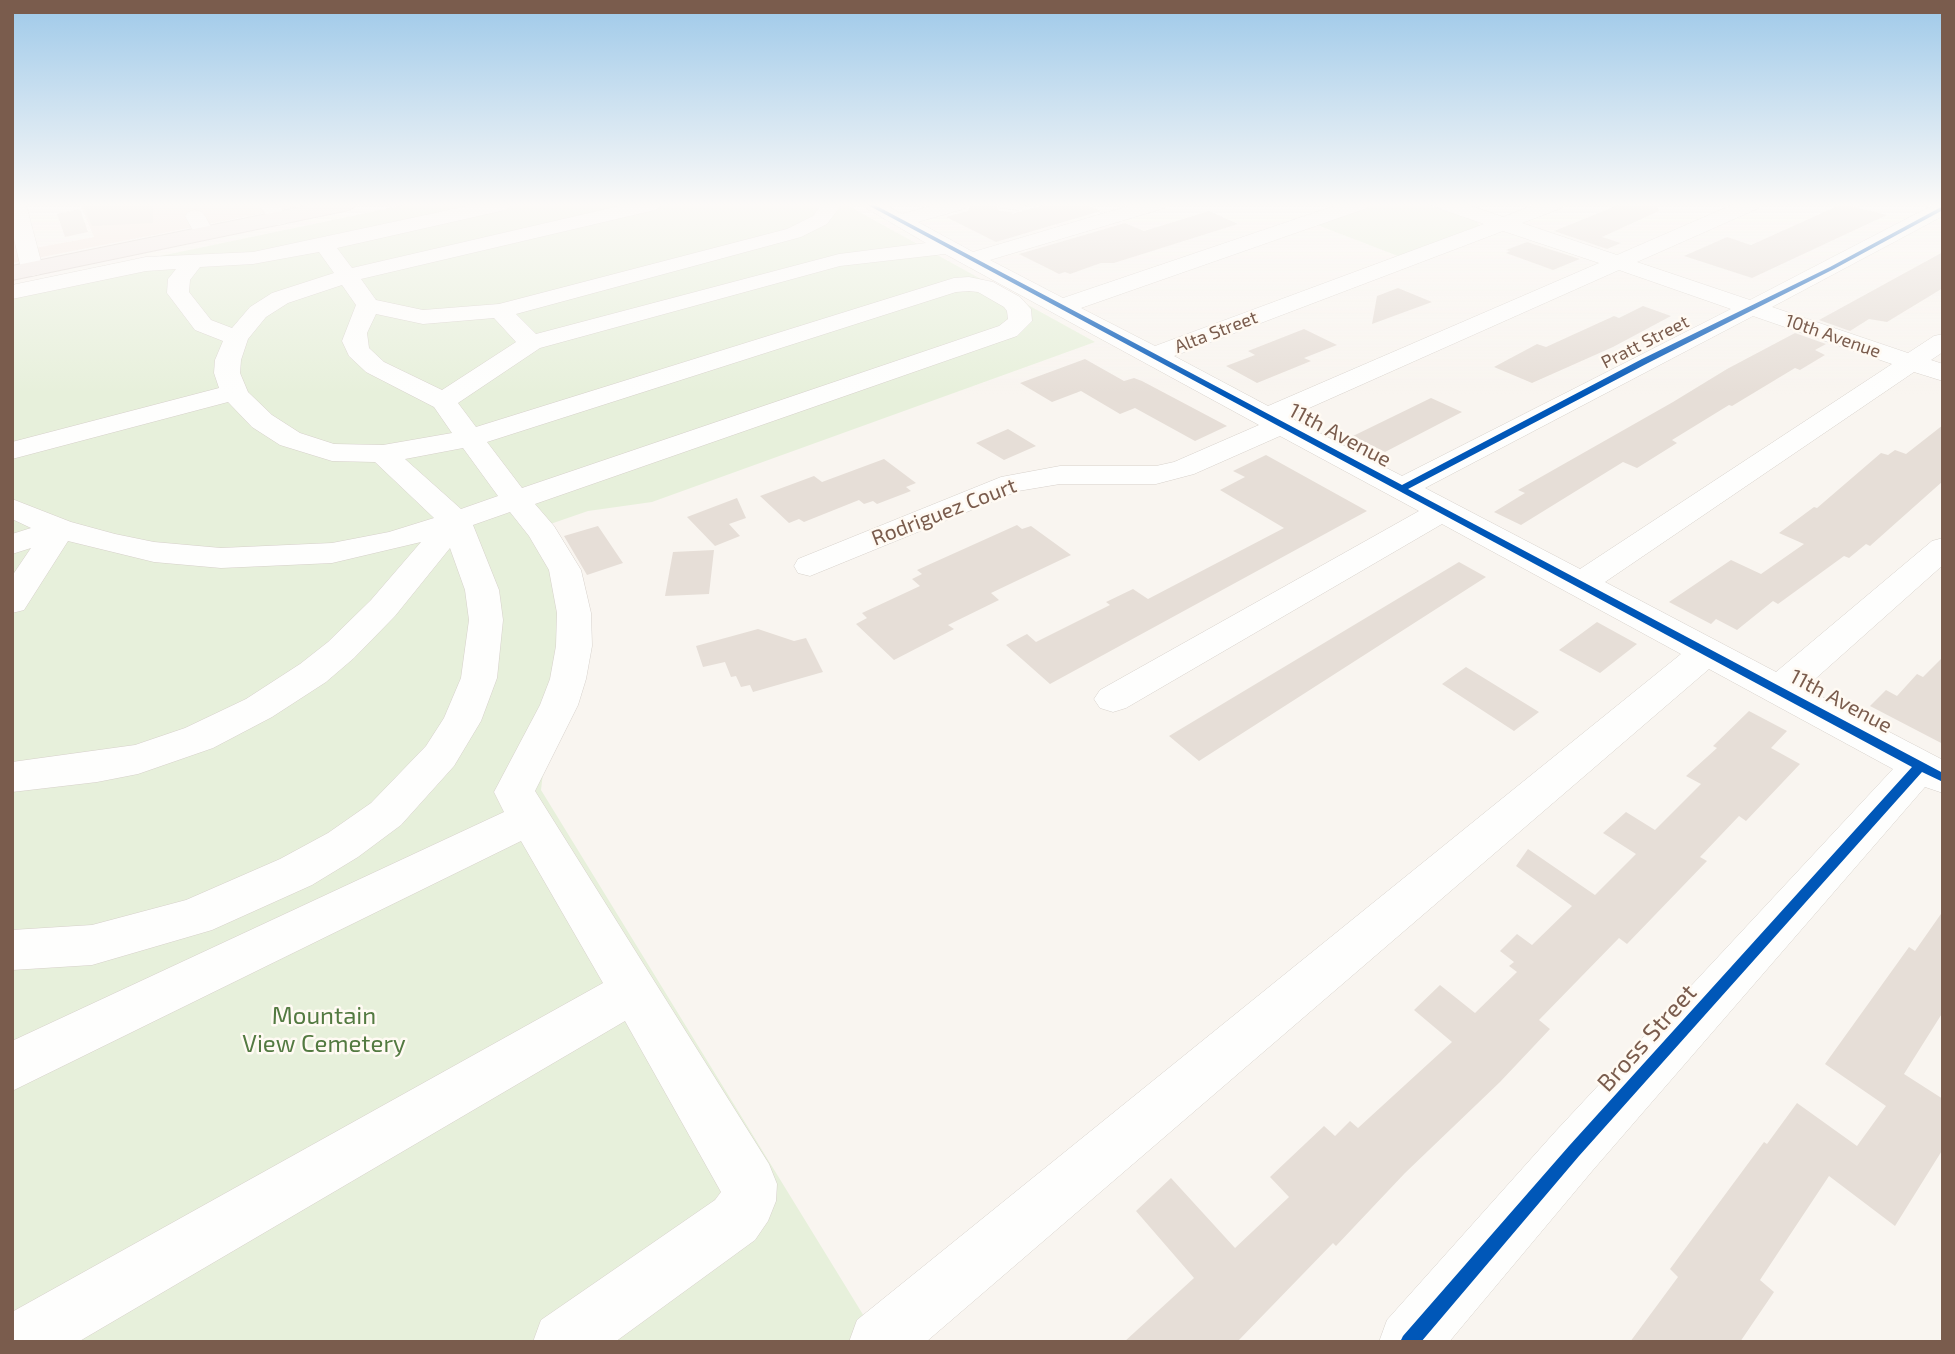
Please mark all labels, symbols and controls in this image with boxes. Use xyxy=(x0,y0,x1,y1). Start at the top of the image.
street label: Alta Street xyxy=(1171,306,1261,358)
street label: 10th Avenue xyxy=(1782,310,1884,362)
street label: Pratt Street xyxy=(1598,311,1692,373)
street label: 11th Avenue xyxy=(1285,398,1395,472)
street label: Rodriguez Court xyxy=(868,473,1020,551)
street label: 11th Avenue xyxy=(1786,664,1896,738)
street label: Bross Street xyxy=(1591,978,1703,1098)
park label: Mountain View Cemetery xyxy=(242,1002,406,1058)

